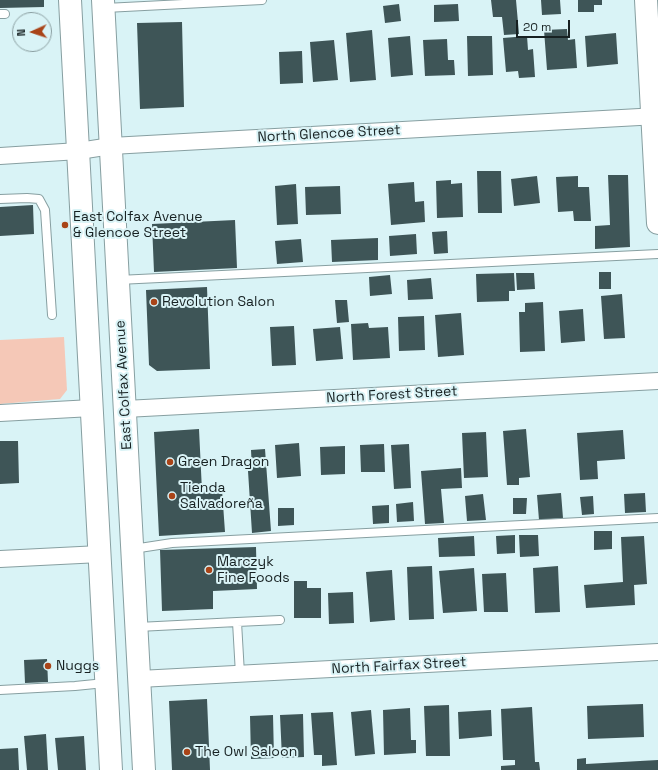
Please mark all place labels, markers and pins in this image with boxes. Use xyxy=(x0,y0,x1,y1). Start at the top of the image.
place label: East Colfax Avenue & Glencoe Street xyxy=(73,209,203,242)
marker: East Colfax Avenue & Glencoe Street xyxy=(60,220,70,230)
place label: Revolution Salon xyxy=(162,294,275,310)
marker: Revolution Salon xyxy=(149,297,159,307)
place label: Green Dragon xyxy=(178,454,269,470)
marker: Green Dragon xyxy=(165,457,175,467)
place label: Tienda Salvadoreña xyxy=(180,480,263,512)
marker: Tienda Salvadoreña xyxy=(167,491,177,501)
place label: Marczyk Fine Foods xyxy=(217,554,290,586)
marker: Marczyk Fine Foods xyxy=(204,565,214,575)
place label: Nuggs xyxy=(56,658,99,674)
marker: Nuggs xyxy=(43,661,53,671)
place label: The Owl Saloon xyxy=(195,744,297,760)
marker: The Owl Saloon xyxy=(182,747,192,757)

